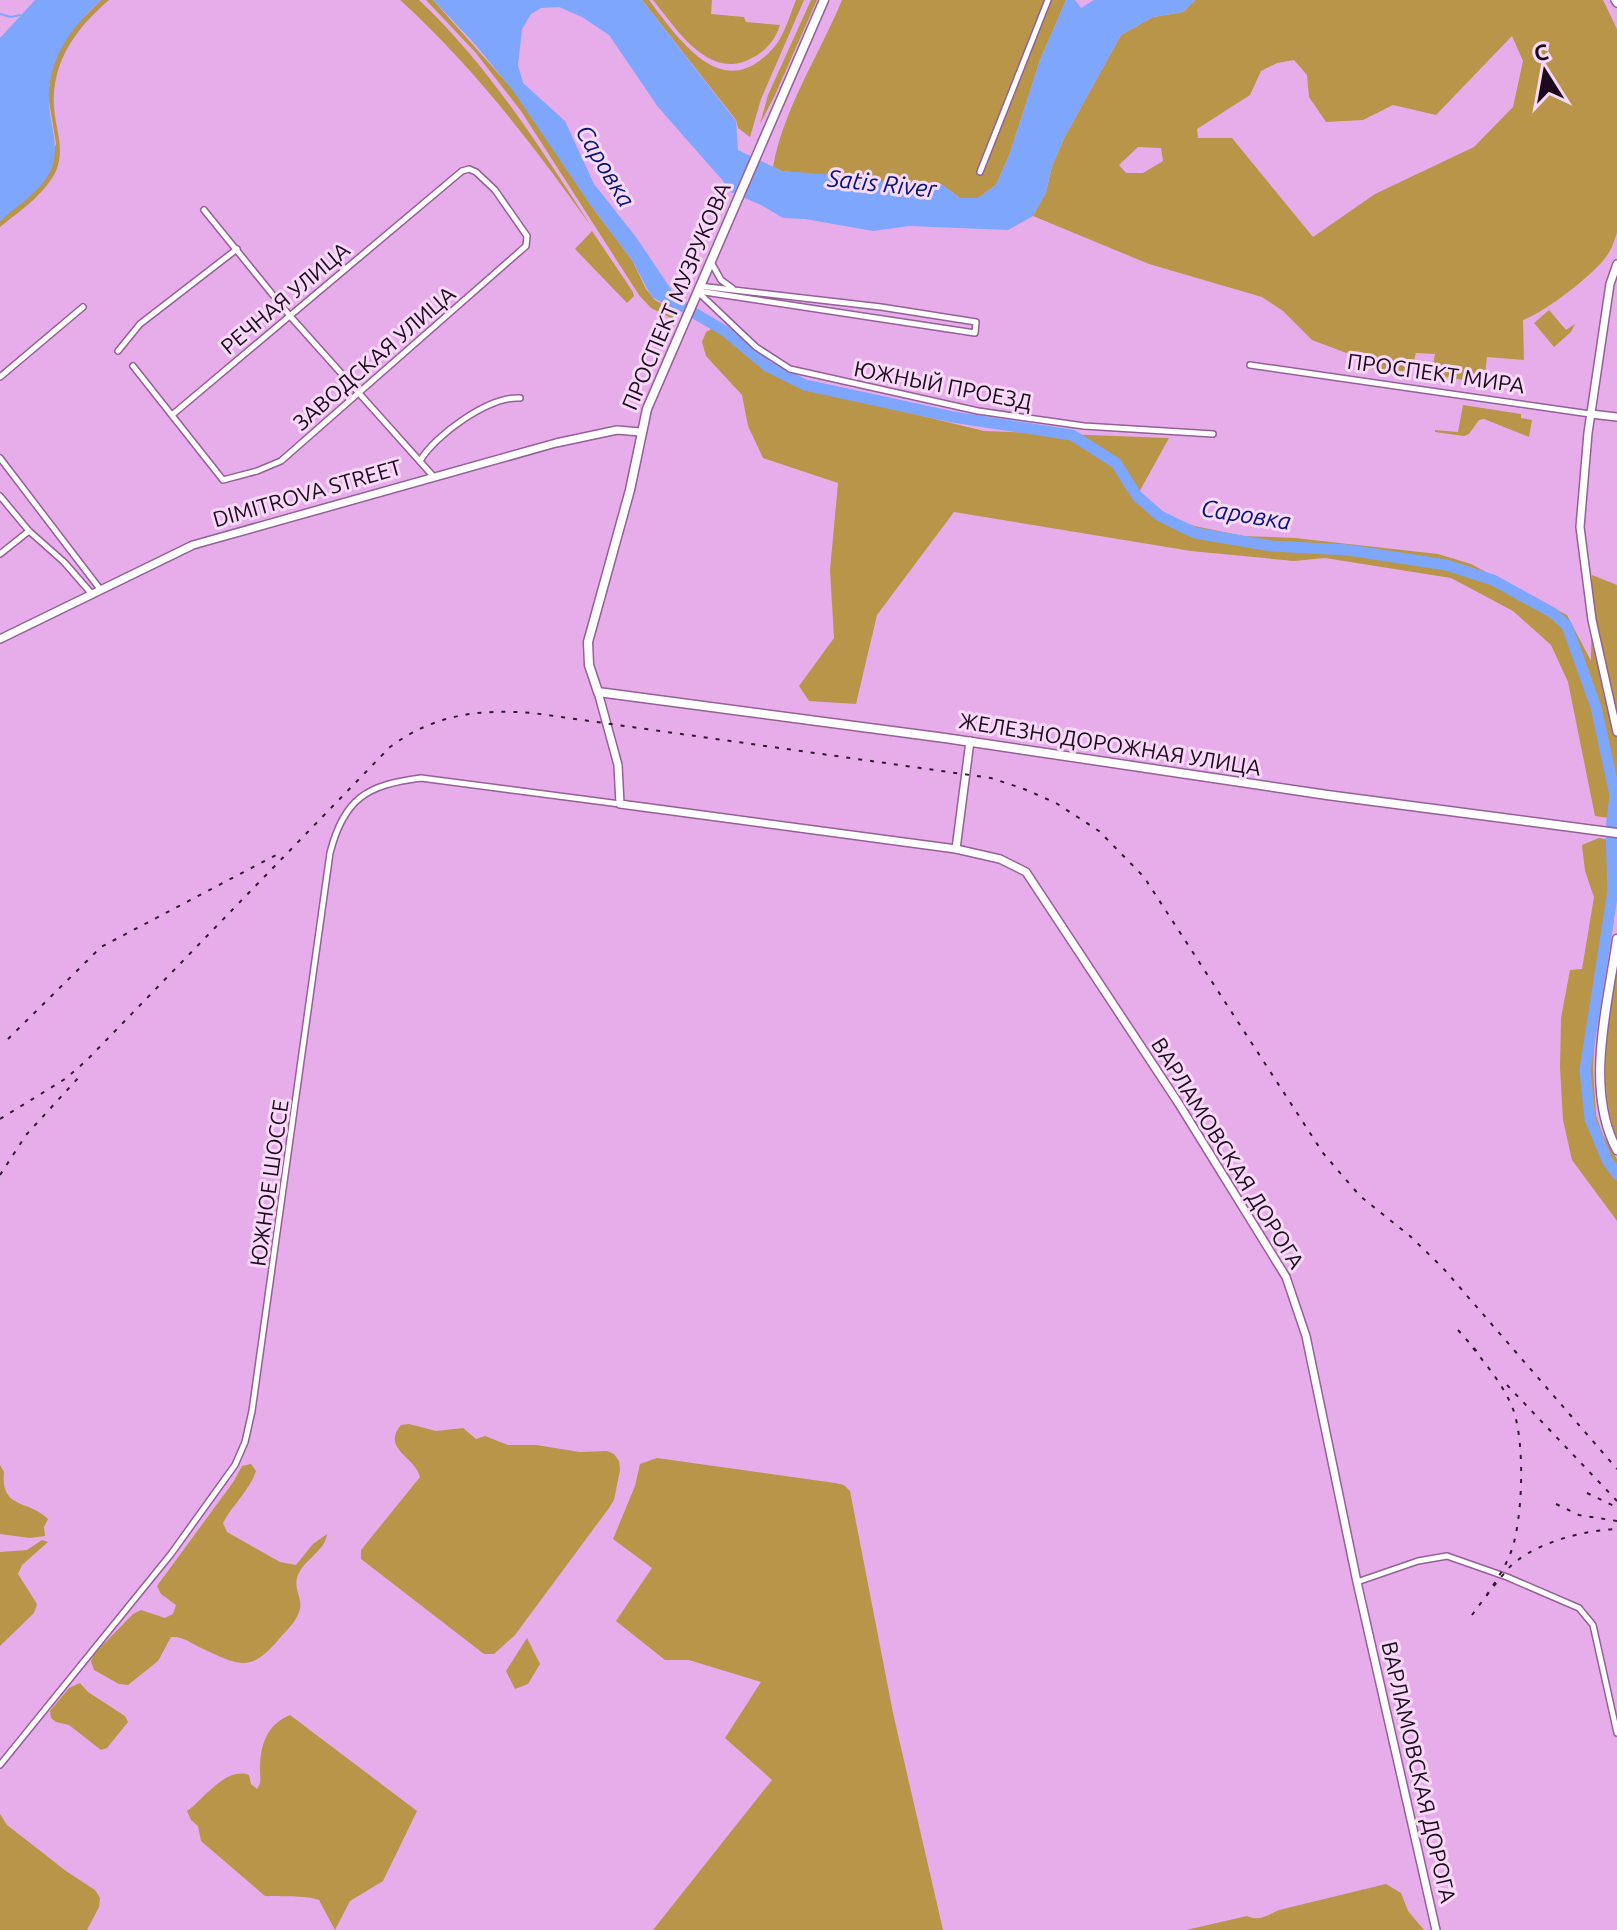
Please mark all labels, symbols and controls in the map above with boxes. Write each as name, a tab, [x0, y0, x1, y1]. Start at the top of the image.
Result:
north arrow	[1505, 32, 1585, 112]
text: С	[1532, 38, 1550, 65]
water label: Саровка	[570, 120, 640, 212]
water label: Satis River	[825, 164, 939, 203]
street label: ПРОСПЕКТ МУЗРУКОВА	[616, 178, 735, 413]
street label: РЕЧНАЯ УЛИЦА	[215, 236, 355, 359]
street label: ЗАВОДСКАЯ УЛИЦА	[288, 280, 460, 435]
street label: ПРОСПЕКТ МИРА	[1346, 348, 1527, 397]
street label: ЮЖНЫЙ ПРОЕЗД	[852, 355, 1034, 414]
street label: DIMITROVA STREET	[210, 454, 404, 531]
water label: Саровка	[1199, 494, 1293, 535]
street label: ЖЕЛЕЗНОДОРОЖНАЯ УЛИЦА	[957, 707, 1264, 780]
street label: ВАРЛАМОВСКАЯ ДОРОГА	[1147, 1033, 1310, 1273]
street label: ЮЖНОЕ ШОССЕ	[244, 1098, 293, 1268]
street label: ВАРЛАМОВСКАЯ ДОРОГА	[1377, 1639, 1462, 1906]

